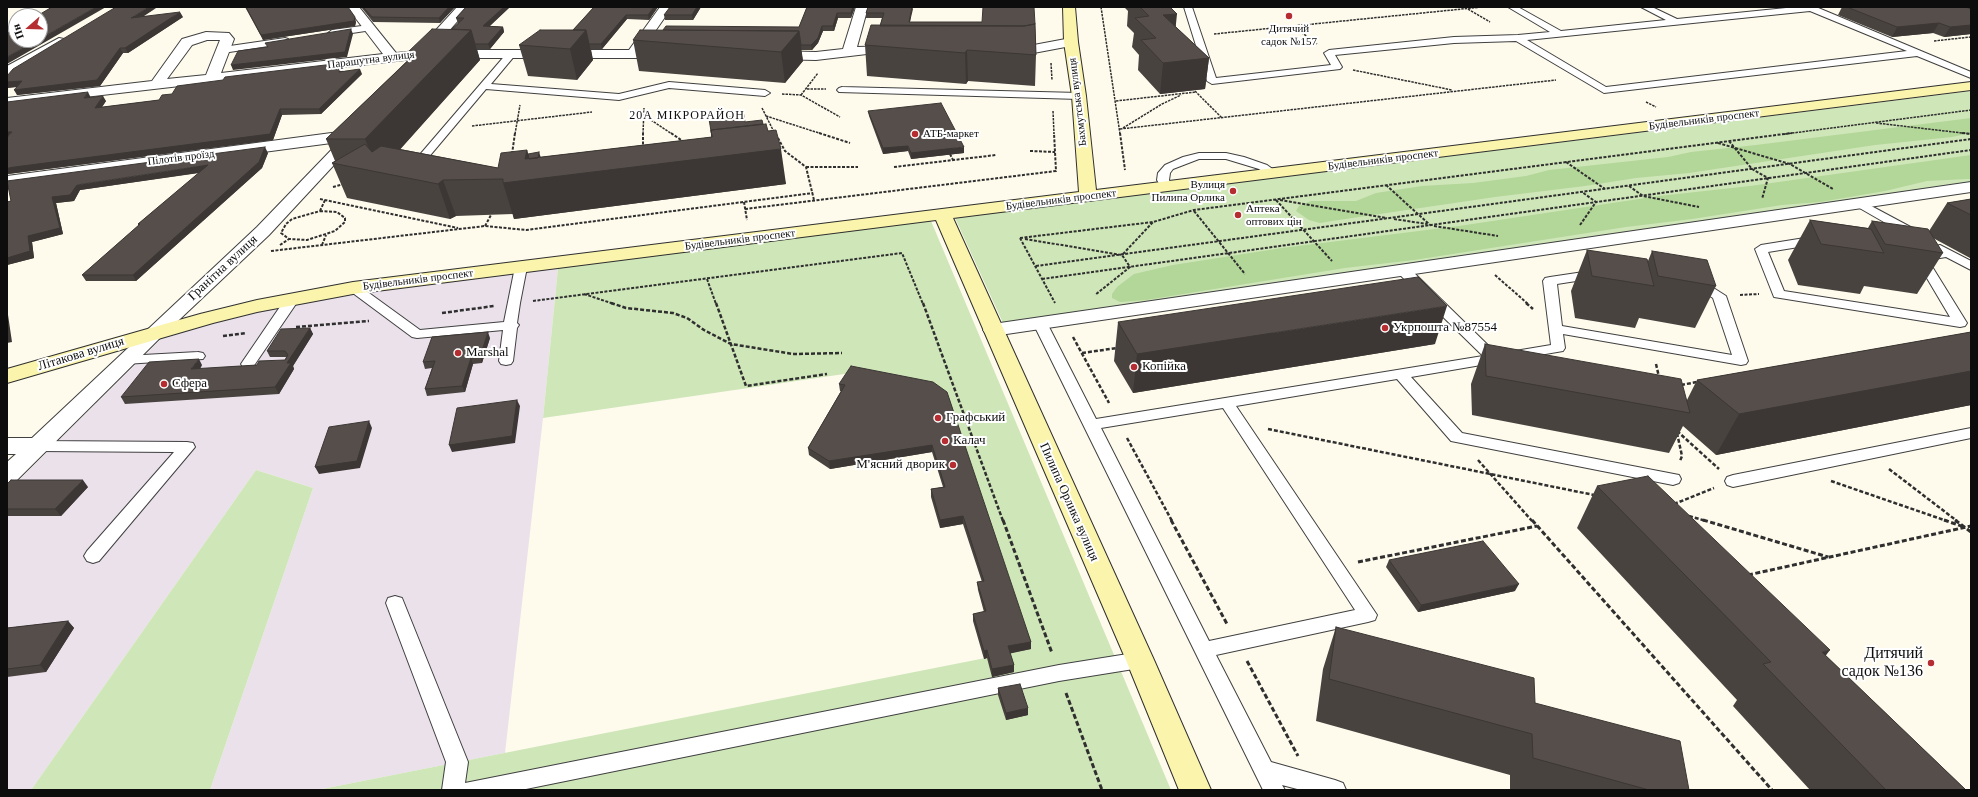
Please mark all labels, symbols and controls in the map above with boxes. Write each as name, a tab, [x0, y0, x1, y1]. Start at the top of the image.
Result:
north arrow	[8, 8, 48, 48]
marker: Дитячий садок №157	[1284, 11, 1294, 21]
place label: Дитячий садок №157	[1261, 22, 1317, 48]
text: Пн	[9, 23, 26, 41]
street label: Парашутна вулиця	[327, 48, 415, 72]
street label: Бахмутська вулиця	[1066, 57, 1090, 147]
street label: Будівельників проспект	[1648, 107, 1760, 133]
district label: 20А МІКРОРАЙОН	[629, 109, 745, 123]
place label: АТБ-маркет	[923, 127, 979, 141]
marker: АТБ-маркет	[910, 129, 920, 139]
street label: Пілотів проїзд	[147, 147, 215, 169]
street label: Будівельників проспект	[1327, 147, 1439, 173]
place label: Вулиця Пилипа Орлика	[1152, 178, 1225, 204]
marker: Вулиця Пилипа Орлика	[1228, 186, 1238, 196]
street label: Будівельників проспект	[1005, 187, 1117, 213]
place label: Аптека оптових цін	[1246, 202, 1302, 228]
marker: Аптека оптових цін	[1233, 210, 1243, 220]
street label: Будівельників проспект	[684, 227, 796, 253]
street label: Гранітна вулиця	[185, 232, 261, 304]
street label: Будівельників проспект	[362, 267, 474, 293]
place label: Укрпошта №87554	[1393, 320, 1497, 336]
marker: Укрпошта №87554	[1380, 323, 1390, 333]
street label: Літакова вулиця	[36, 334, 126, 374]
place label: Marshal	[466, 345, 509, 361]
marker: Marshal	[453, 348, 463, 358]
place label: Копійка	[1142, 359, 1186, 375]
marker: Копійка	[1129, 362, 1139, 372]
place label: Сфера	[172, 376, 207, 392]
marker: Сфера	[159, 379, 169, 389]
place label: Графський	[946, 410, 1005, 426]
marker: Графський	[933, 413, 943, 423]
place label: Калач	[953, 433, 986, 449]
marker: Калач	[940, 436, 950, 446]
street label: Пилипа Орлика вулиця	[1036, 440, 1102, 564]
place label: М'ясний дворик	[856, 457, 945, 473]
marker: М'ясний дворик	[948, 460, 958, 470]
place label: Дитячий садок №136	[1841, 644, 1923, 682]
marker: Дитячий садок №136	[1926, 658, 1936, 668]

